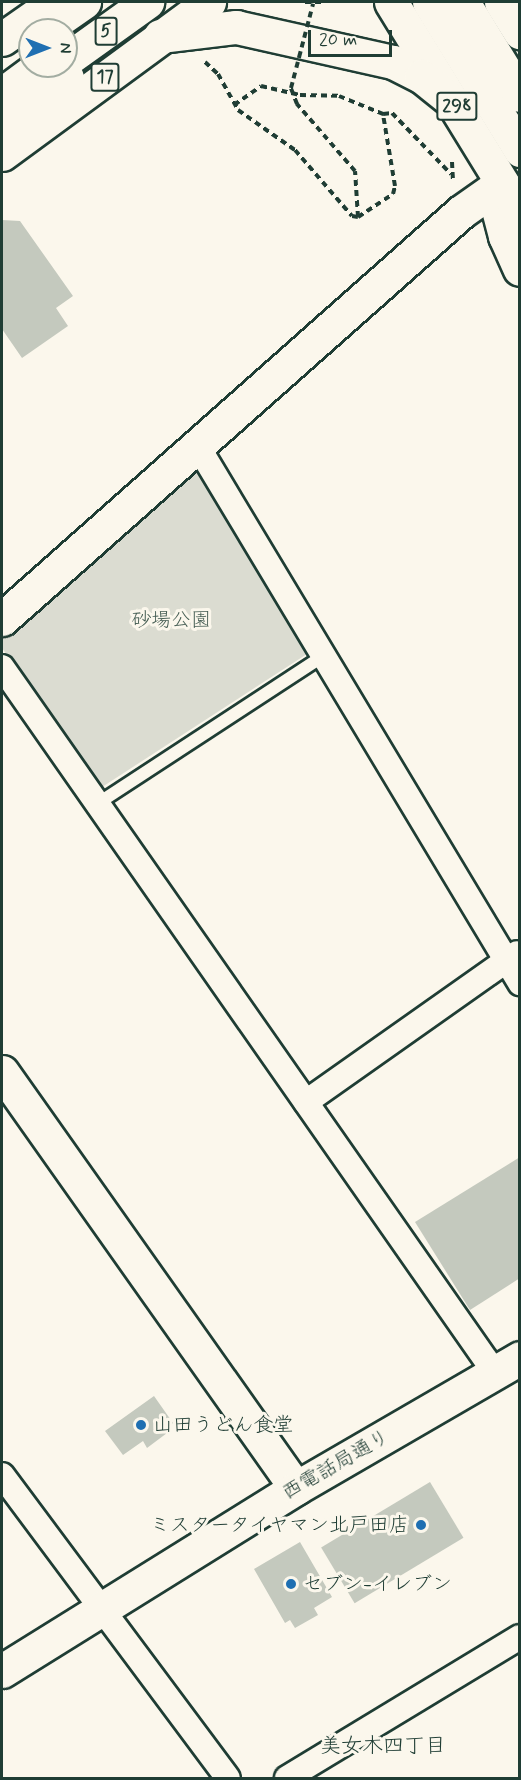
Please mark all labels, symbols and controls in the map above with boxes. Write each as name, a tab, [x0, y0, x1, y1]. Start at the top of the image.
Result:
road number: 5	[94, 16, 118, 46]
north arrow	[18, 18, 78, 78]
scale bar	[311, 18, 395, 56]
text: 20 m	[319, 28, 357, 52]
text: N	[54, 43, 75, 53]
road number: 17	[90, 62, 120, 92]
road number: 298	[436, 91, 478, 121]
park label: 砂場公園	[131, 608, 211, 632]
place label: 山田うどん食堂	[153, 1413, 293, 1437]
marker: 山田うどん食堂	[134, 1418, 148, 1432]
street label: 西電話局通り	[278, 1425, 394, 1505]
place label: ミスタータイヤマン北戸田店	[149, 1513, 409, 1537]
marker: ミスタータイヤマン北戸田店	[414, 1518, 428, 1532]
place label: セブン-イレブン	[303, 1572, 452, 1596]
marker: セブン-イレブン	[284, 1577, 298, 1591]
district label: 美女木四丁目	[320, 1733, 446, 1759]

